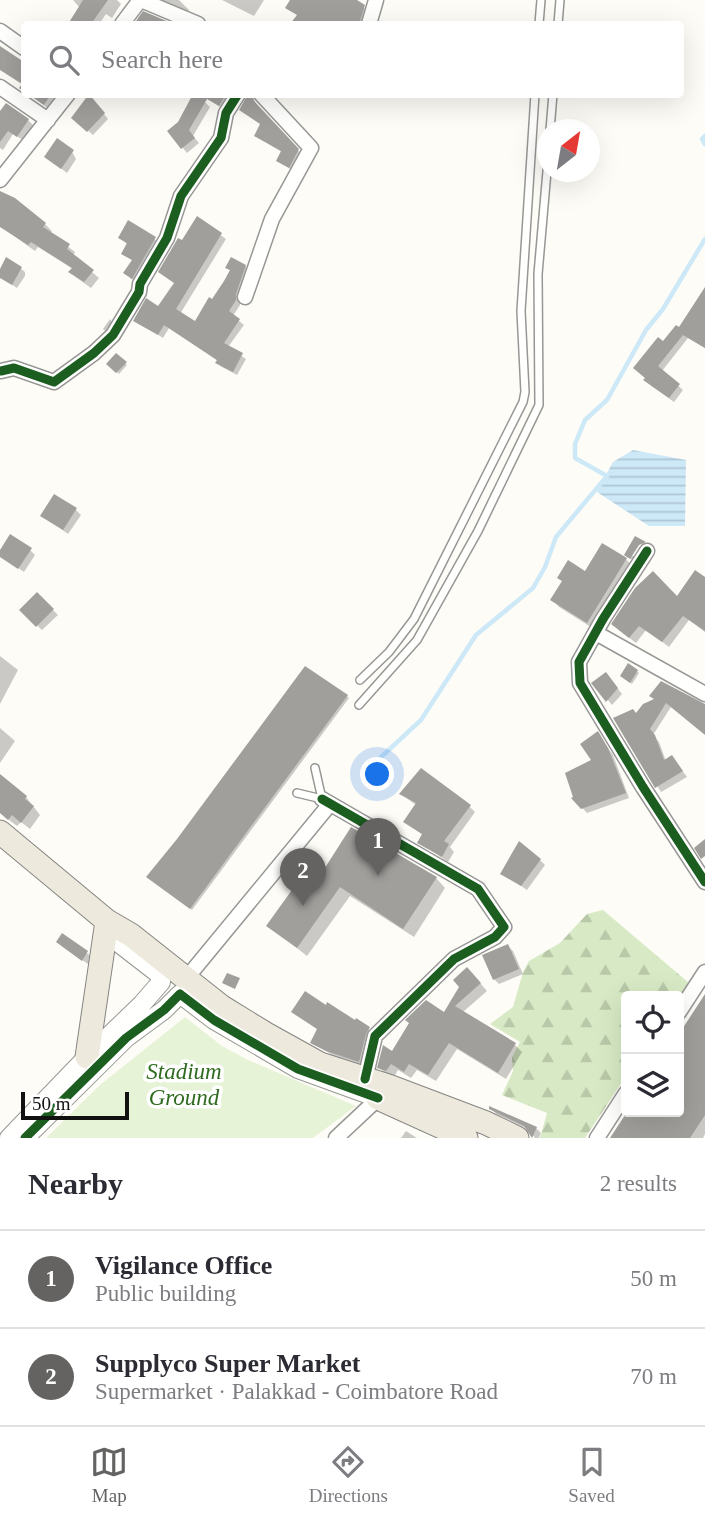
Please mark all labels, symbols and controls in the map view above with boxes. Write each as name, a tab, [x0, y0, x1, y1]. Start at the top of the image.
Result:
search box	[21, 21, 684, 98]
icon: search	[45, 41, 83, 79]
text: Search here	[101, 45, 223, 74]
north arrow	[537, 119, 600, 182]
your location	[360, 757, 394, 791]
pin: 1	[355, 818, 401, 876]
pin: 2	[280, 848, 326, 906]
map controls	[621, 991, 684, 1117]
button: locate	[621, 991, 684, 1054]
button: layers	[621, 1054, 684, 1117]
park label: Stadium Ground	[146, 1059, 222, 1110]
scale bar	[21, 1089, 130, 1121]
text: 50 m	[32, 1093, 71, 1114]
text: Nearby	[28, 1167, 123, 1200]
text: 2 results	[600, 1171, 677, 1196]
text: Vigilance Office	[95, 1251, 272, 1280]
text: 1	[45, 1266, 57, 1291]
text: 50 m	[630, 1266, 677, 1291]
text: Public building	[95, 1281, 236, 1306]
text: Supplyco Super Market	[95, 1349, 360, 1378]
text: 2	[45, 1364, 57, 1389]
text: 70 m	[630, 1364, 677, 1389]
text: Supermarket · Palakkad - Coimbatore Road	[95, 1379, 498, 1404]
tab: Map	[90, 1443, 128, 1507]
tab: Directions	[309, 1443, 388, 1507]
tab: Saved	[568, 1443, 615, 1507]

